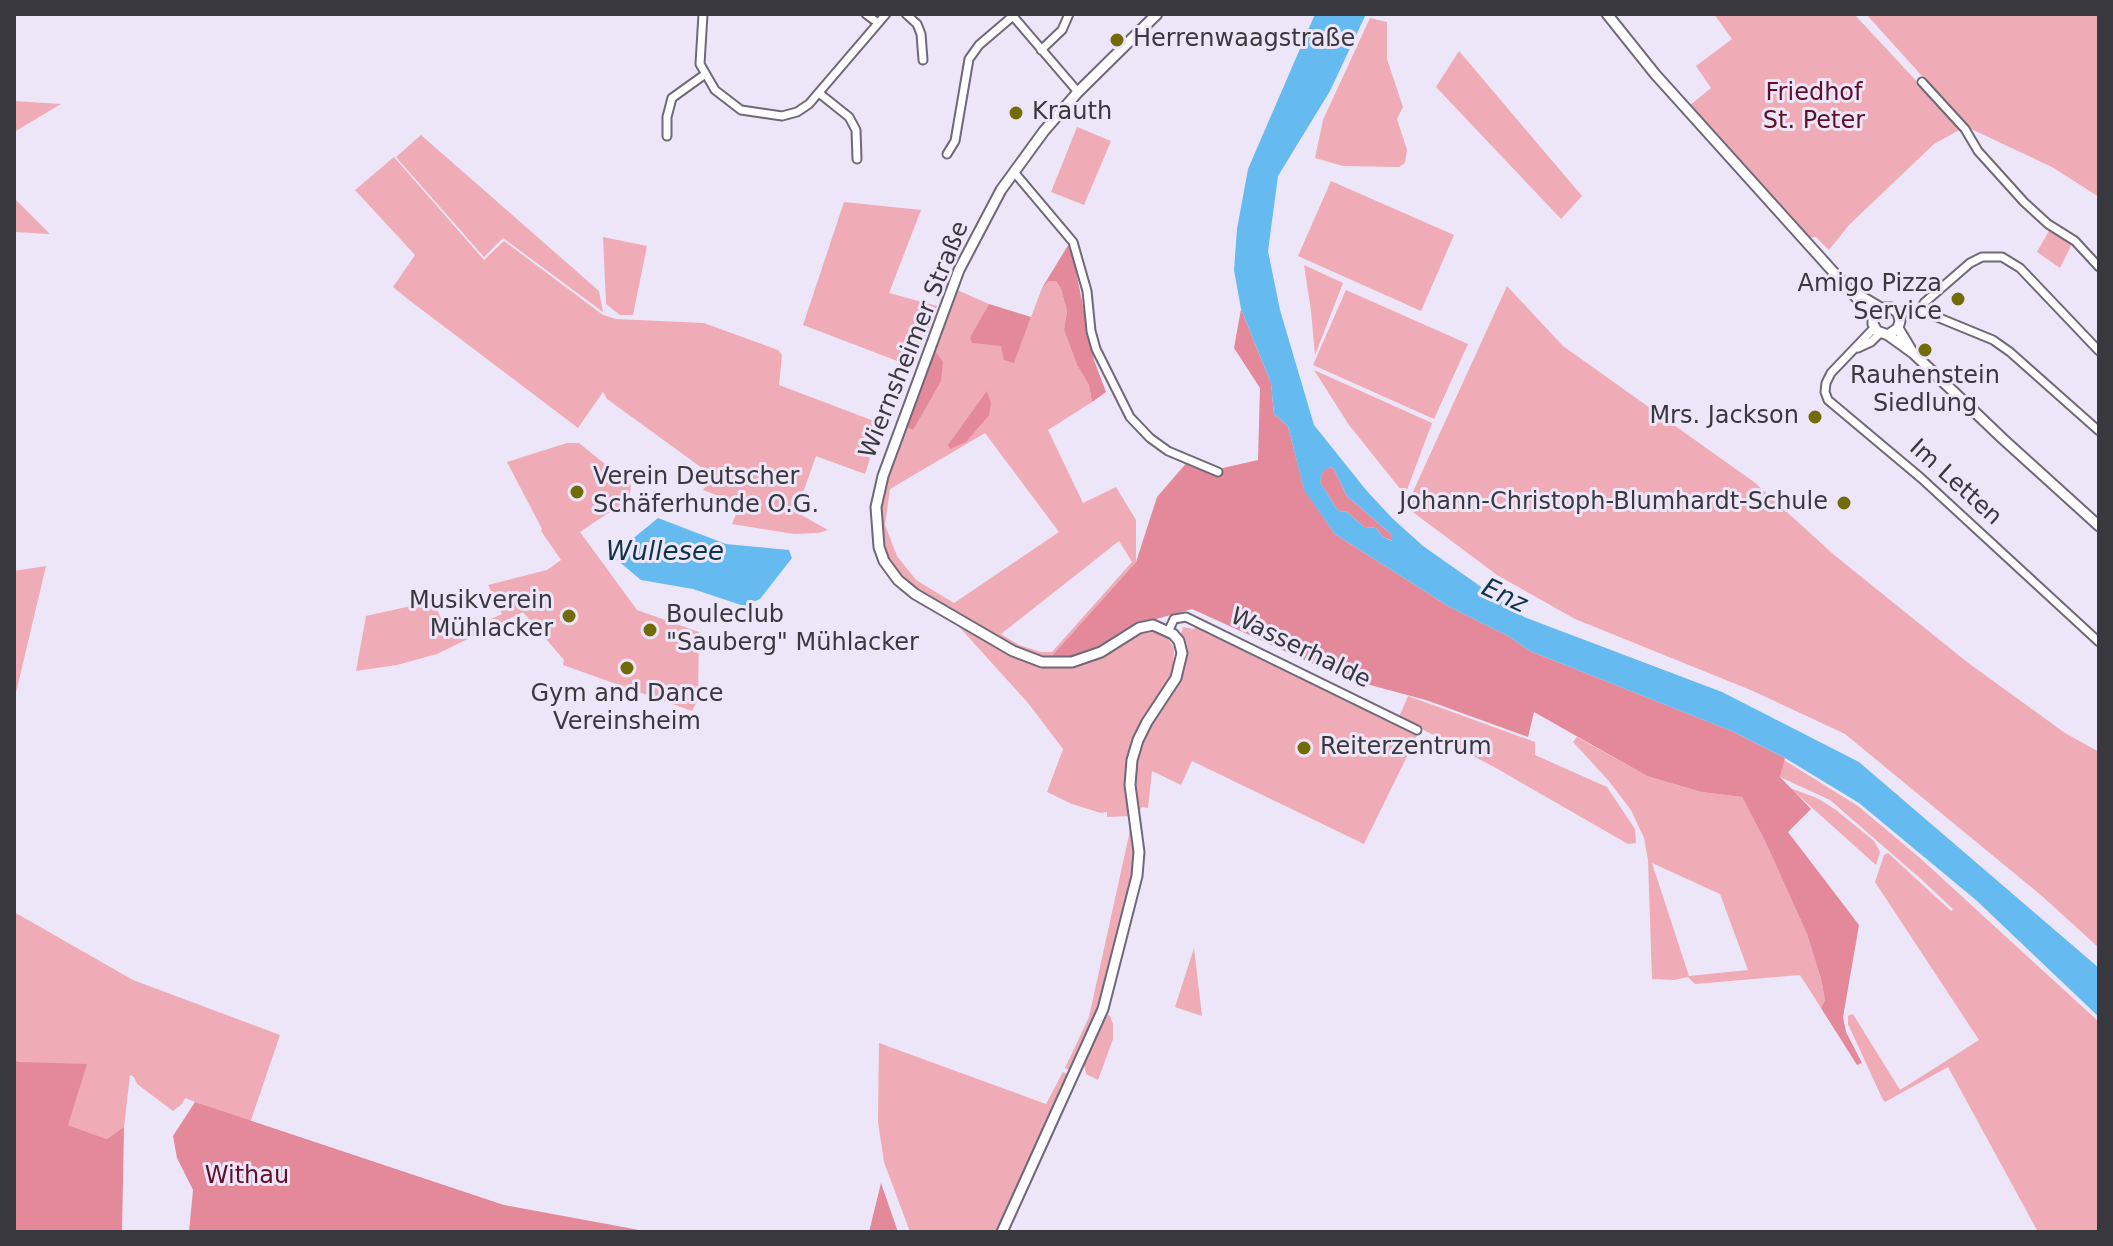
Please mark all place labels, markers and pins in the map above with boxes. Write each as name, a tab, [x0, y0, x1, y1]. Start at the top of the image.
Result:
place label: Herrenwaagstraße	[1133, 26, 1355, 54]
marker: Herrenwaagstraße	[1108, 31, 1126, 49]
place label: Krauth	[1032, 99, 1112, 127]
marker: Krauth	[1007, 104, 1025, 122]
place label: Amigo Pizza Service	[1797, 271, 1942, 327]
marker: Amigo Pizza Service	[1949, 290, 1967, 308]
marker: Rauhenstein Siedlung	[1916, 341, 1934, 359]
place label: Rauhenstein Siedlung	[1850, 363, 2000, 419]
place label: Mrs. Jackson	[1649, 403, 1799, 431]
marker: Mrs. Jackson	[1806, 408, 1824, 426]
place label: Verein Deutscher Schäferhunde O.G.	[593, 464, 819, 520]
marker: Verein Deutscher Schäferhunde O.G.	[568, 483, 586, 501]
place label: Johann-Christoph-Blumhardt-Schule	[1399, 489, 1828, 517]
marker: Johann-Christoph-Blumhardt-Schule	[1835, 494, 1853, 512]
place label: Musikverein Mühlacker	[409, 588, 553, 644]
place label: Bouleclub "Sauberg" Mühlacker	[666, 602, 919, 658]
marker: Musikverein Mühlacker	[560, 607, 578, 625]
marker: Bouleclub "Sauberg" Mühlacker	[641, 621, 659, 639]
marker: Gym and Dance Vereinsheim	[618, 659, 636, 677]
place label: Gym and Dance Vereinsheim	[531, 681, 723, 737]
place label: Reiterzentrum	[1320, 734, 1492, 762]
marker: Reiterzentrum	[1295, 739, 1313, 757]

